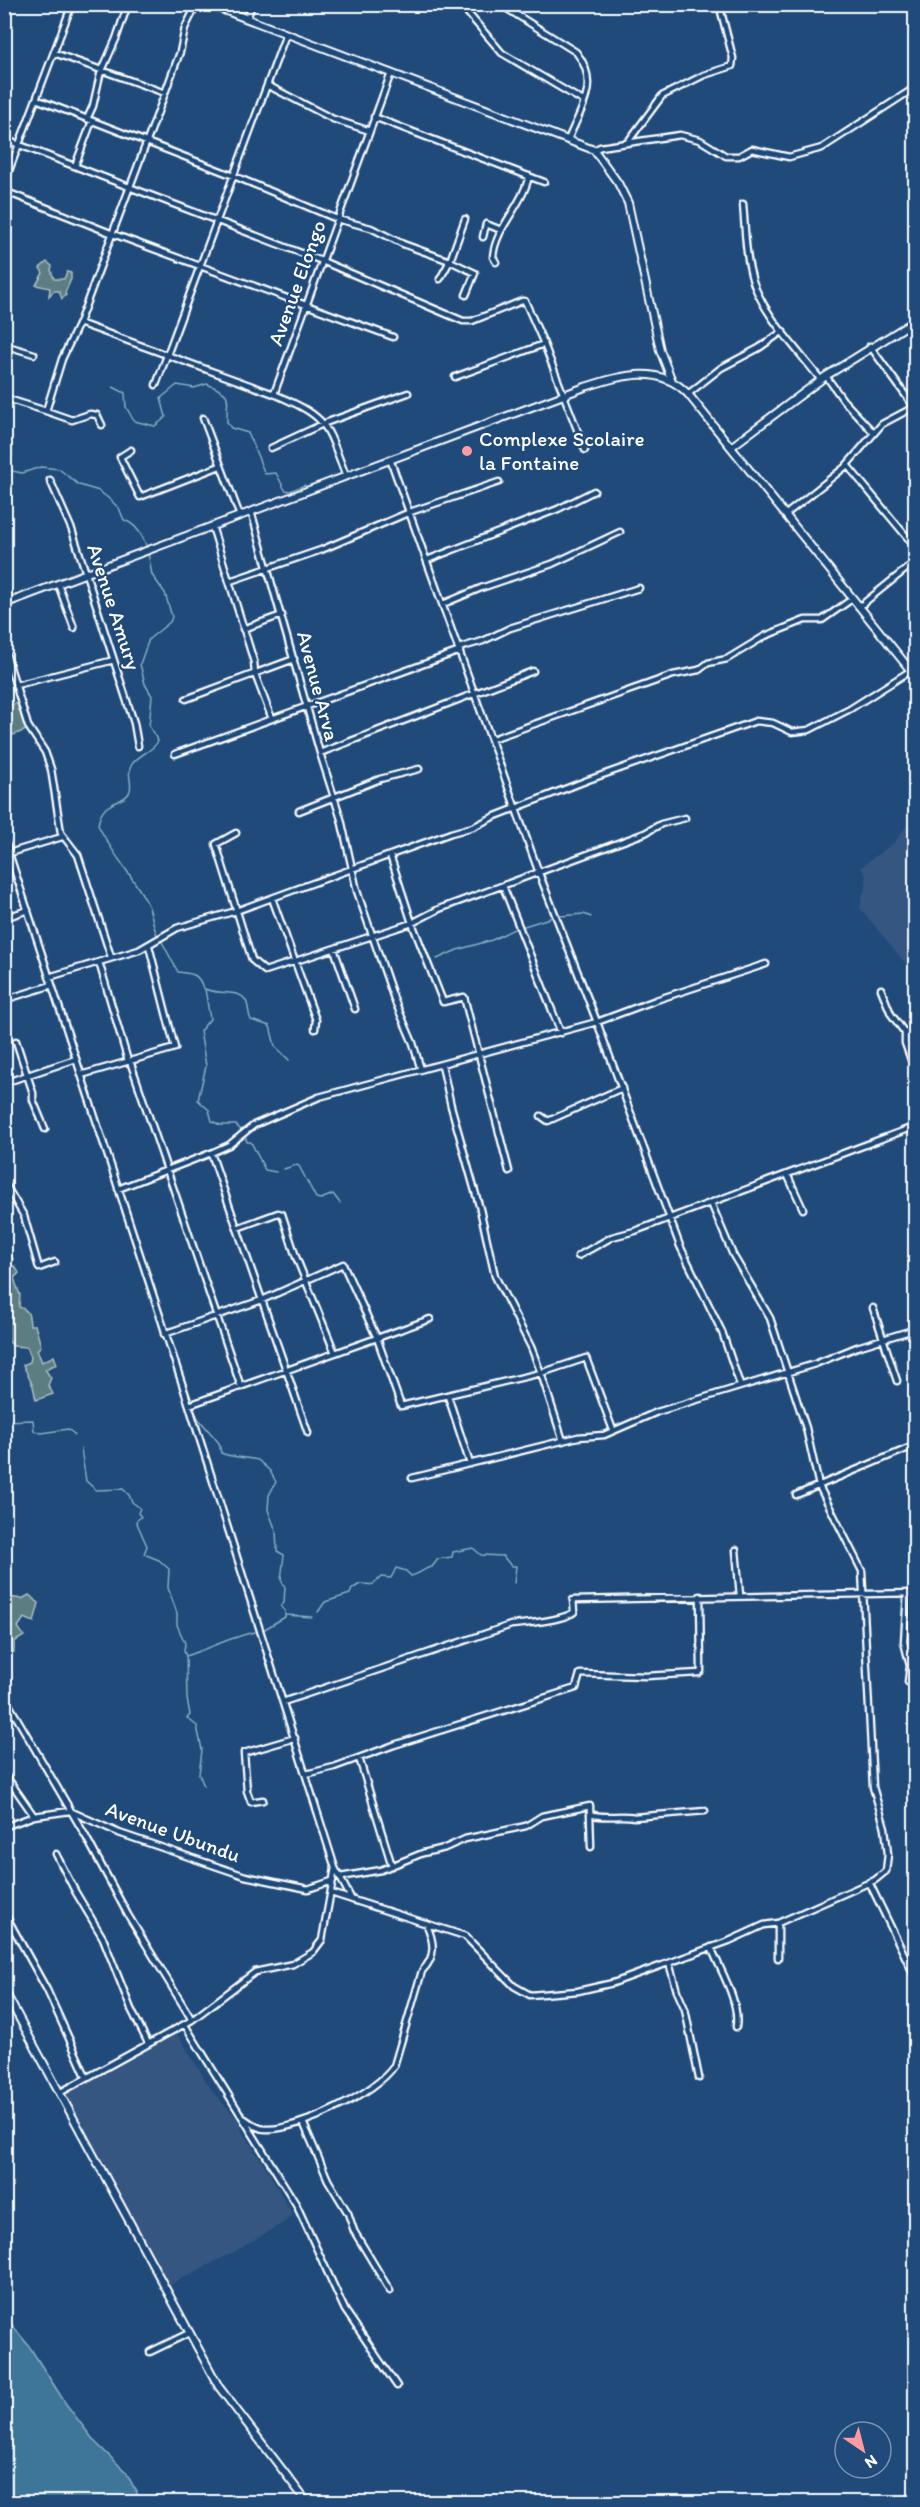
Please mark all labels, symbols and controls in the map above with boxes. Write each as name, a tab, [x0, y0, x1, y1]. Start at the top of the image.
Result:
street label: Avenue Elongo	[262, 217, 331, 349]
place label: Complexe Scolaire la Fontaine	[479, 426, 645, 475]
marker: Complexe Scolaire la Fontaine	[460, 444, 474, 458]
street label: Avenue Amury	[82, 541, 147, 673]
street label: Avenue Arva	[292, 628, 345, 744]
street label: Avenue Ubundu	[102, 1796, 244, 1867]
north arrow	[833, 2420, 893, 2480]
text: N	[861, 2451, 881, 2473]

